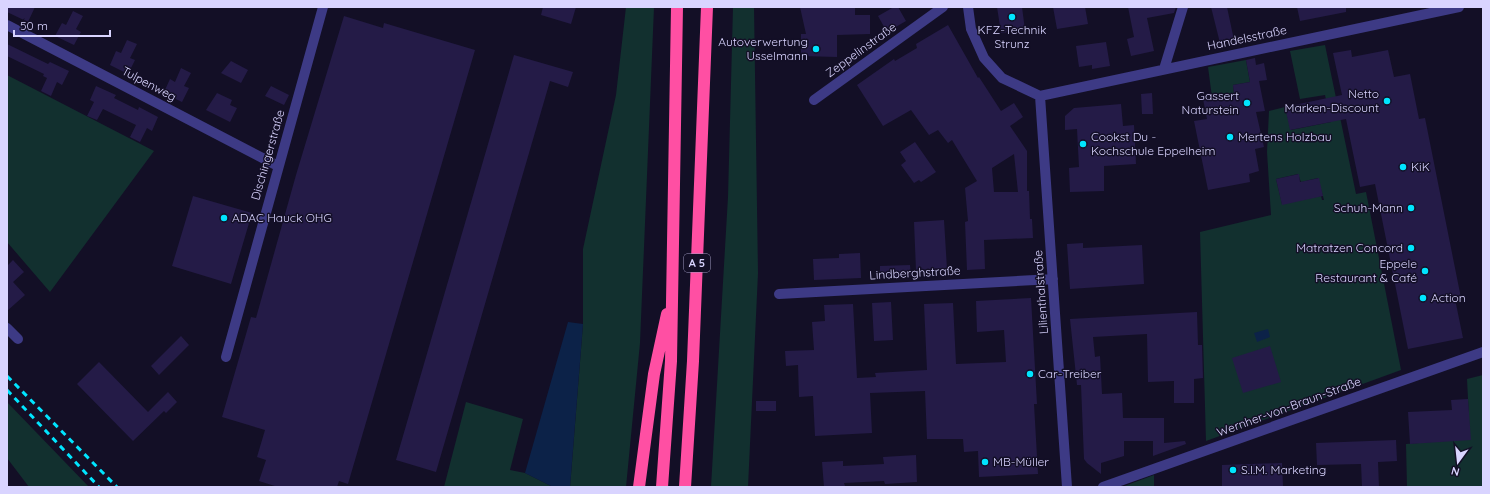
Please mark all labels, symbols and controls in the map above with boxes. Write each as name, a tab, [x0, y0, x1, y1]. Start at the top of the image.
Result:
scale bar	[14, 12, 110, 38]
marker: KFZ-Technik Strunz	[1007, 12, 1017, 22]
text: 50 m	[20, 18, 48, 33]
street label: Zeppelinstraße	[823, 19, 899, 80]
place label: KFZ-Technik Strunz	[978, 22, 1046, 51]
street label: Handelsstraße	[1206, 22, 1288, 53]
place label: Autoverwertung Usselmann	[718, 34, 808, 63]
marker: Autoverwertung Usselmann	[811, 44, 821, 54]
street label: Tulpenweg	[119, 63, 179, 104]
place label: Netto Marken-Discount	[1285, 86, 1379, 115]
place label: Gassert Naturstein	[1182, 88, 1239, 117]
marker: Netto Marken-Discount	[1382, 96, 1392, 106]
marker: Gassert Naturstein	[1242, 98, 1252, 108]
street label: Dischingerstraße	[247, 108, 288, 202]
place label: Cookst Du - Kochschule Eppelheim	[1091, 129, 1215, 158]
place label: Mertens Holzbau	[1238, 129, 1332, 144]
marker: Mertens Holzbau	[1225, 132, 1235, 142]
marker: Cookst Du - Kochschule Eppelheim	[1078, 139, 1088, 149]
place label: KiK	[1411, 159, 1430, 174]
marker: KiK	[1398, 162, 1408, 172]
place label: Schuh-Mann	[1334, 200, 1403, 215]
marker: Schuh-Mann	[1406, 203, 1416, 213]
place label: ADAC Hauck OHG	[232, 210, 332, 225]
marker: ADAC Hauck OHG	[219, 213, 229, 223]
place label: Matratzen Concord	[1296, 240, 1403, 255]
marker: Matratzen Concord	[1406, 243, 1416, 253]
street label: Lilienthalstraße	[1030, 249, 1051, 335]
road number: A 5	[684, 254, 710, 272]
place label: Eppele Restaurant & Café	[1315, 256, 1417, 285]
street label: Lindberghstraße	[869, 263, 961, 282]
marker: Eppele Restaurant & Café	[1420, 266, 1430, 276]
place label: Action	[1431, 290, 1466, 305]
marker: Action	[1418, 293, 1428, 303]
place label: Car-Treiber	[1038, 366, 1102, 381]
marker: Car-Treiber	[1025, 369, 1035, 379]
street label: Wernher-von-Braun-Straße	[1215, 373, 1363, 440]
north arrow	[1438, 442, 1478, 482]
place label: MB-Müller	[993, 454, 1049, 469]
marker: MB-Müller	[980, 457, 990, 467]
place label: S.I.M. Marketing	[1241, 462, 1326, 477]
text: N	[1450, 464, 1461, 479]
marker: S.I.M. Marketing	[1228, 465, 1238, 475]

